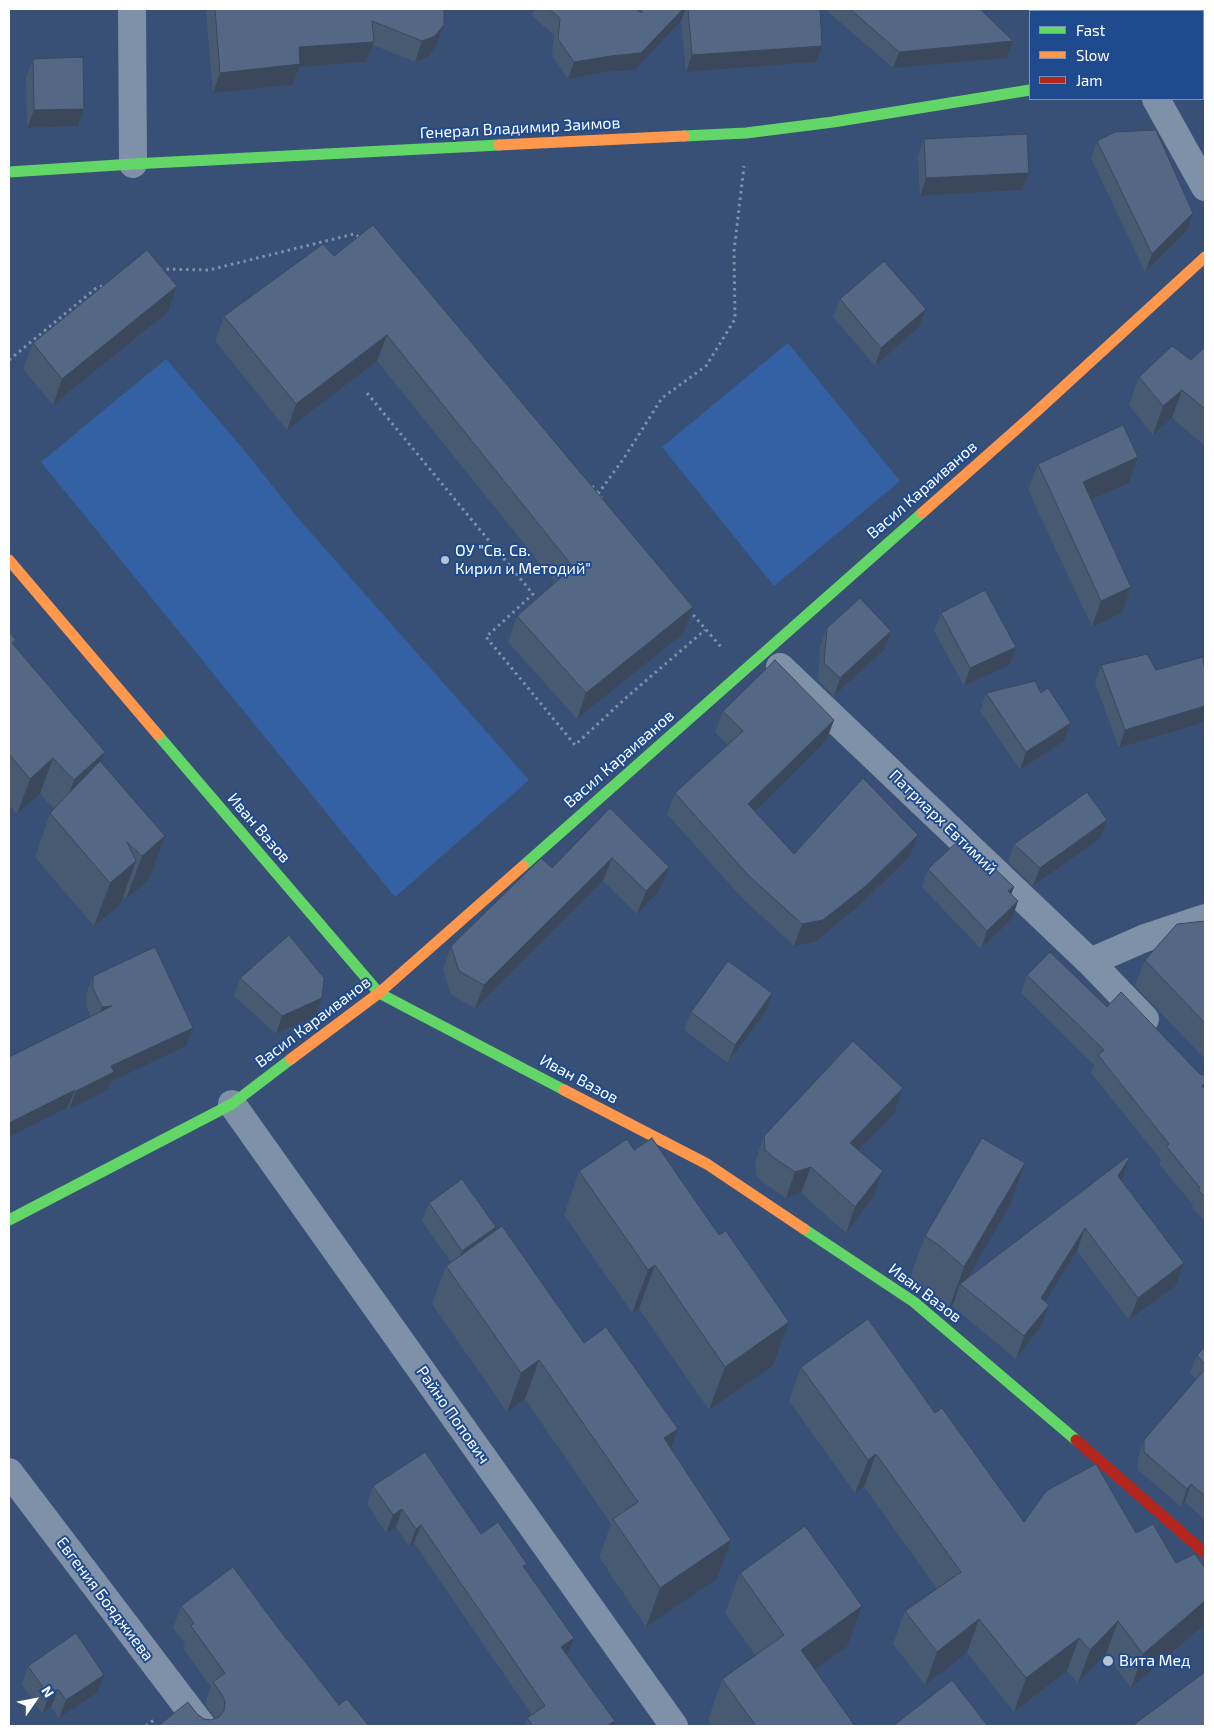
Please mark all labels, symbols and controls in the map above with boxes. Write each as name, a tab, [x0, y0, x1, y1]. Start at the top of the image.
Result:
legend	[1029, 10, 1204, 100]
text: Fast	[1076, 21, 1105, 39]
text: Slow	[1076, 46, 1110, 64]
text: Jam	[1076, 71, 1102, 89]
street label: Генерал Владимир Заимов	[419, 113, 621, 143]
street label: Васил Караиванов	[863, 437, 981, 543]
place label: ОУ "Св. Св. Кирил и Методий"	[455, 541, 591, 579]
marker: ОУ "Св. Св. Кирил и Методий"	[439, 554, 451, 566]
street label: Васил Караиванов	[560, 706, 678, 812]
street label: Патриарх Евтимий	[885, 766, 1001, 878]
street label: Иван Вазов	[223, 789, 295, 867]
street label: Васил Караиванов	[251, 972, 375, 1072]
street label: Иван Вазов	[536, 1050, 622, 1108]
street label: Иван Вазов	[885, 1259, 965, 1327]
street label: Райно Попович	[412, 1363, 494, 1467]
street label: Евгения Бояджиева	[52, 1533, 158, 1665]
place label: Вита Мед	[1119, 1651, 1190, 1671]
marker: Вита Мед	[1101, 1654, 1115, 1668]
north arrow	[10, 1675, 60, 1725]
text: N	[38, 1683, 58, 1700]

